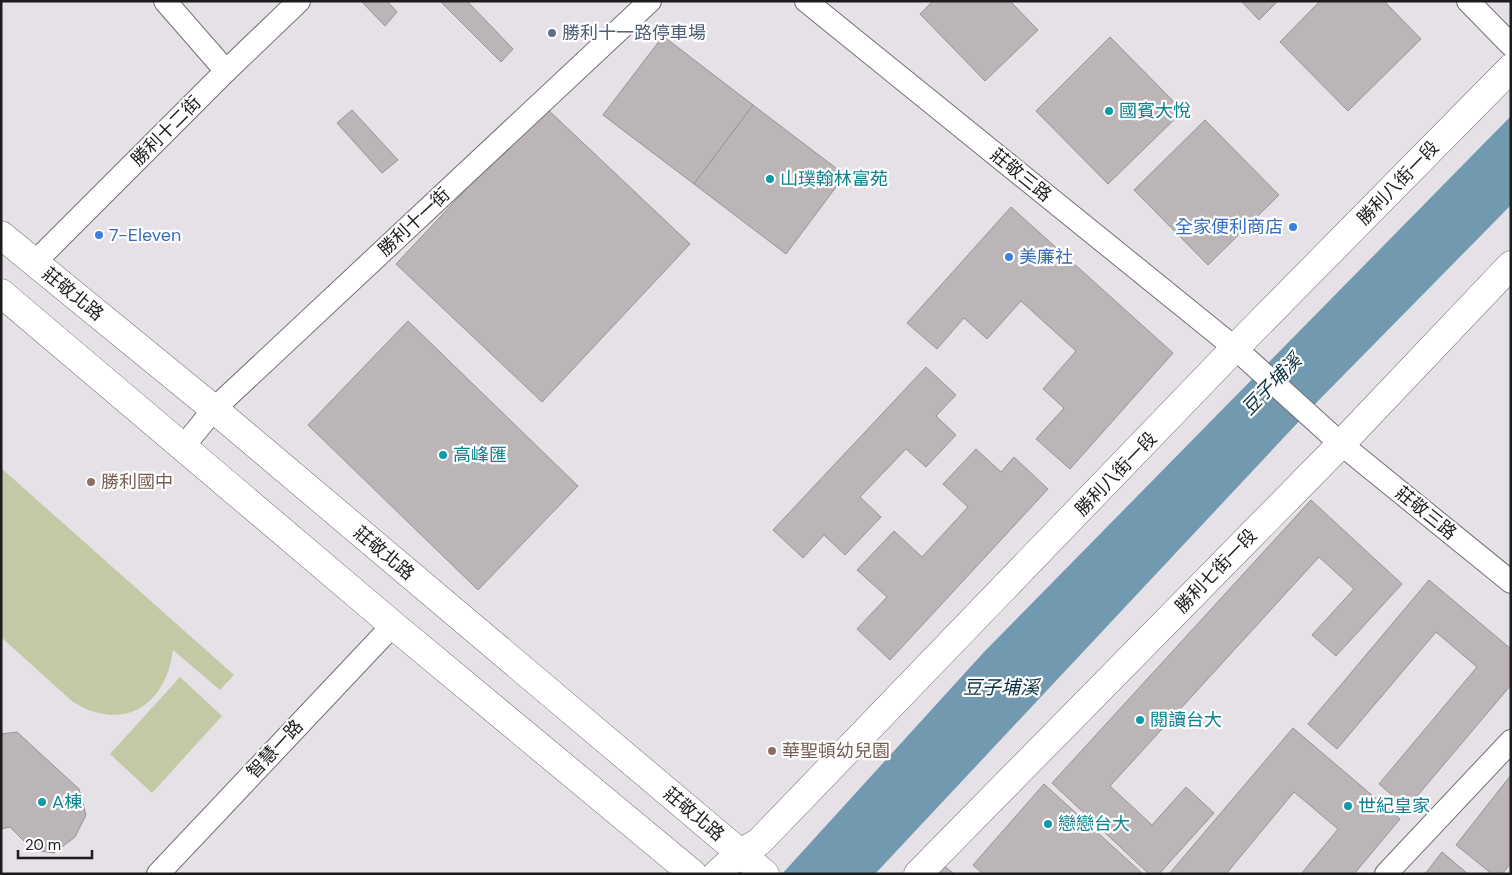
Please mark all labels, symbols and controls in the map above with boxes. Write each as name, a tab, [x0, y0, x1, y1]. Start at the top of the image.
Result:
place label: 勝利十一路停車場	[562, 21, 706, 45]
marker: 勝利十一路停車場	[546, 27, 558, 39]
street label: 勝利十二街	[126, 91, 206, 171]
place label: 國賓大悅	[1119, 99, 1191, 123]
marker: 國賓大悅	[1103, 105, 1115, 117]
street label: 勝利八街一段	[1352, 136, 1444, 230]
street label: 莊敬三路	[985, 143, 1057, 207]
place label: 山璞翰林富苑	[780, 167, 888, 191]
marker: 山璞翰林富苑	[764, 173, 776, 185]
street label: 勝利十一街	[373, 183, 455, 261]
place label: 全家便利商店	[1175, 215, 1283, 239]
marker: 全家便利商店	[1287, 221, 1299, 233]
place label: 7-Eleven	[109, 223, 181, 247]
marker: 7-Eleven	[93, 229, 105, 241]
place label: 美廉社	[1019, 245, 1073, 269]
marker: 美廉社	[1003, 251, 1015, 263]
street label: 莊敬北路	[37, 262, 109, 326]
water label: 豆子埔溪	[1236, 346, 1309, 420]
street label: 勝利八街一段	[1070, 427, 1162, 521]
place label: 高峰匯	[453, 443, 507, 467]
marker: 高峰匯	[437, 449, 449, 461]
place label: 勝利國中	[101, 470, 173, 494]
marker: 勝利國中	[85, 476, 97, 488]
street label: 莊敬三路	[1390, 481, 1462, 545]
street label: 莊敬北路	[349, 521, 419, 585]
street label: 勝利七街一段	[1170, 524, 1262, 618]
water label: 豆子埔溪	[963, 675, 1042, 700]
place label: 閱讀台大	[1150, 708, 1222, 732]
street label: 智慧一路	[242, 714, 308, 784]
marker: 閱讀台大	[1134, 714, 1146, 726]
place label: 華聖頓幼兒園	[782, 739, 890, 763]
marker: 華聖頓幼兒園	[766, 745, 778, 757]
street label: 莊敬北路	[659, 782, 729, 846]
place label: A棟	[52, 790, 82, 814]
place label: 世紀皇家	[1358, 794, 1430, 818]
marker: A棟	[36, 796, 48, 808]
marker: 世紀皇家	[1342, 800, 1354, 812]
place label: 戀戀台大	[1058, 812, 1130, 836]
marker: 戀戀台大	[1042, 818, 1054, 830]
scale bar	[18, 828, 91, 860]
text: 20 m	[25, 835, 61, 855]

